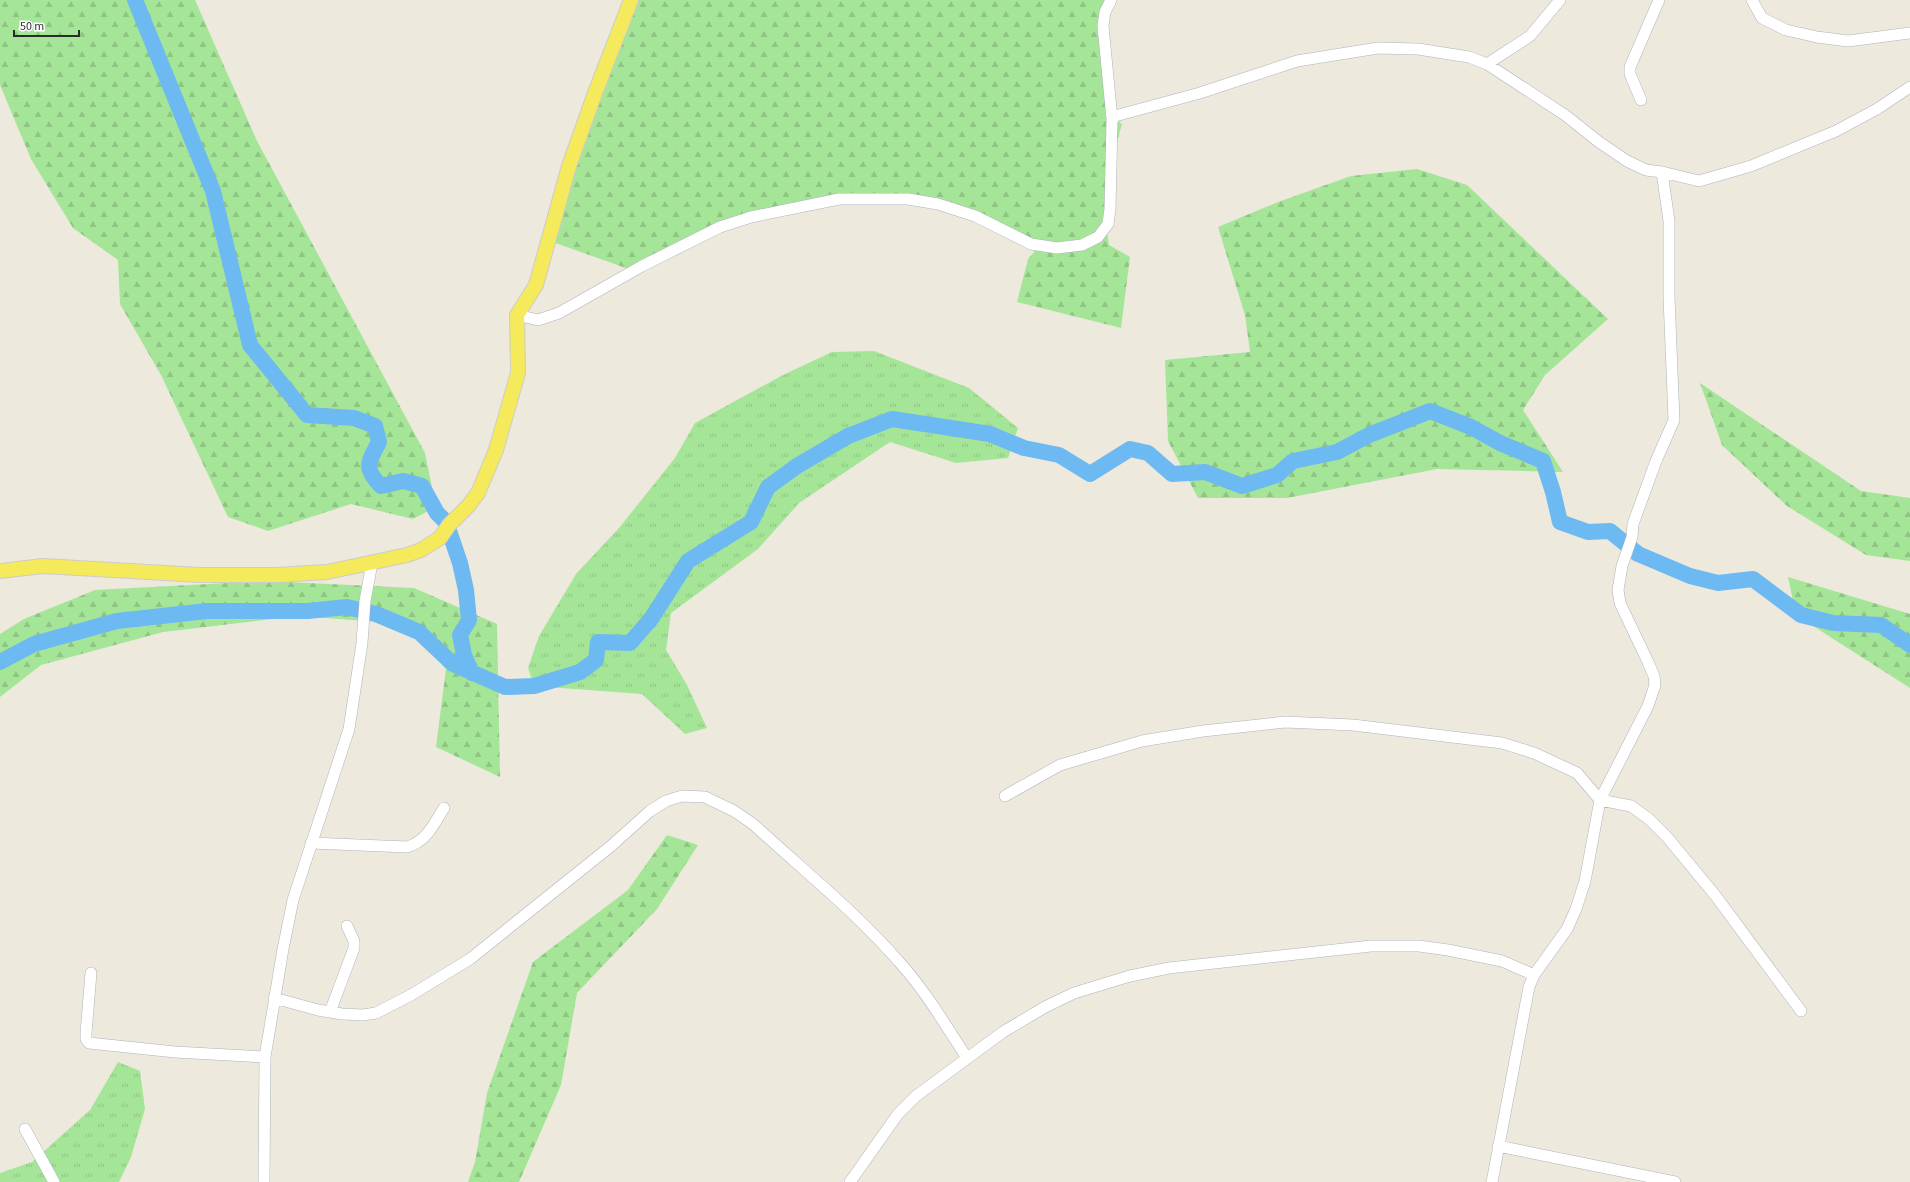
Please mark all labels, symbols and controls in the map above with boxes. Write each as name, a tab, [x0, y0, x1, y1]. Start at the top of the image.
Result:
scale bar	[14, 12, 79, 38]
text: 50 m	[20, 18, 44, 35]

